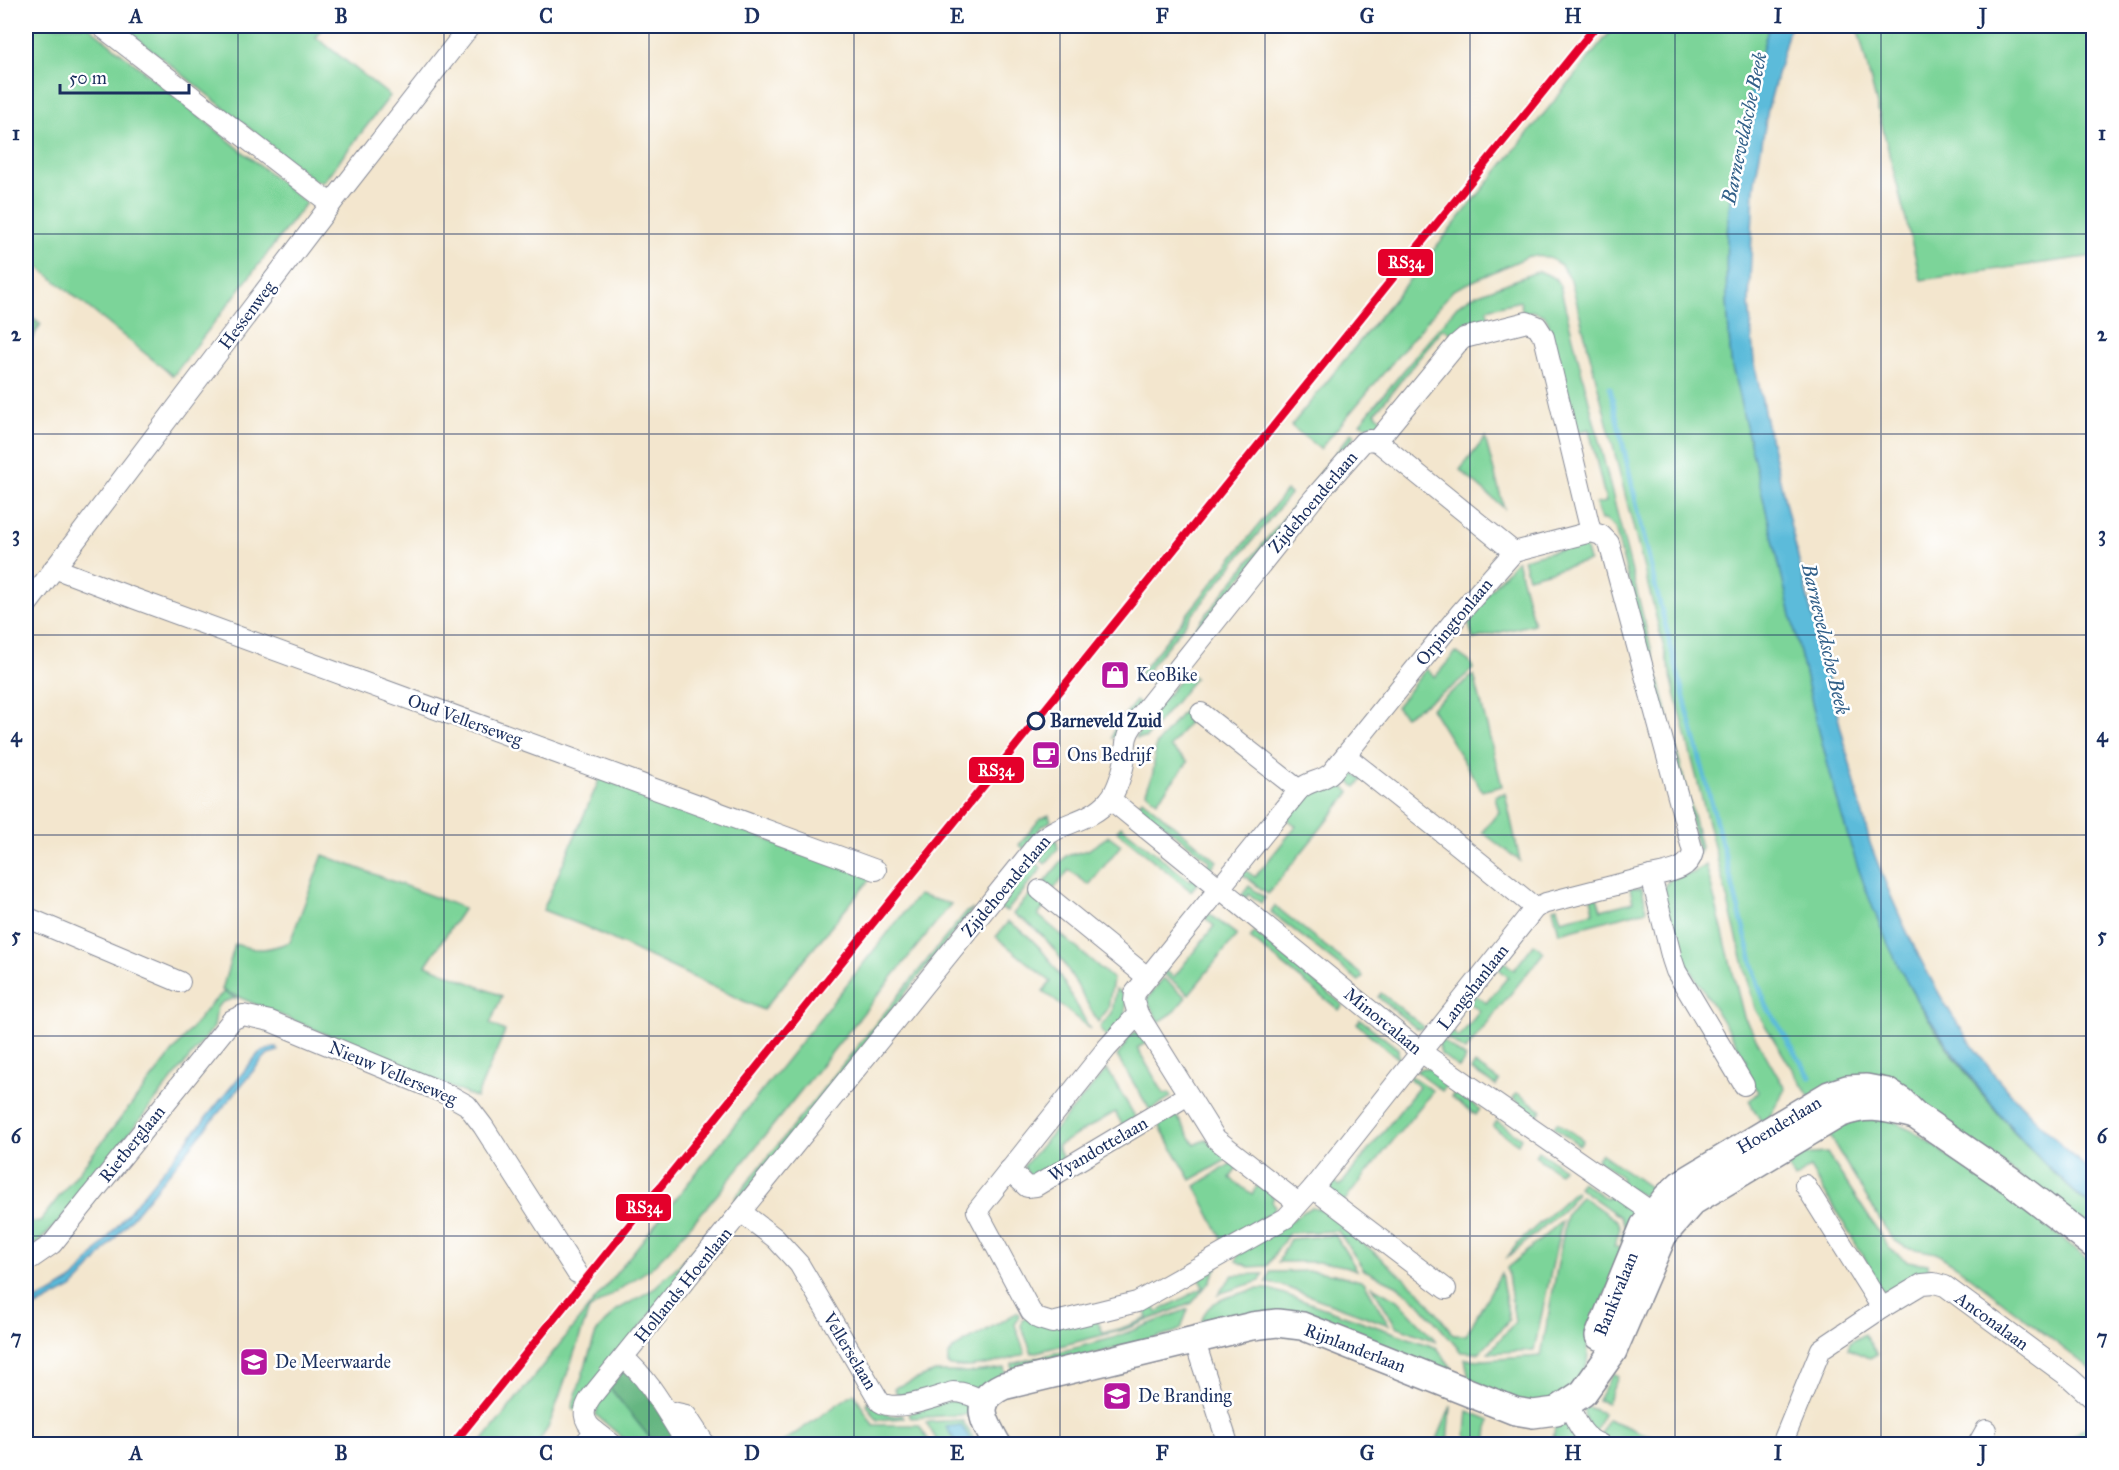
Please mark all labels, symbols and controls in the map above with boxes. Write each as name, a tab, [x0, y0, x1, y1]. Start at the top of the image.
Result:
text: A	[127, 4, 143, 28]
text: B	[334, 4, 348, 28]
text: C	[539, 4, 553, 28]
text: D	[744, 4, 760, 28]
text: E	[950, 4, 965, 28]
text: F	[1155, 4, 1169, 28]
text: G	[1360, 4, 1375, 28]
text: H	[1564, 4, 1582, 28]
text: I	[1774, 4, 1783, 28]
text: J	[1976, 4, 1988, 30]
water label: Barneveldsche Beek	[1716, 50, 1772, 207]
scale bar	[60, 57, 189, 95]
text: 50 m	[69, 67, 107, 89]
text: 1	[12, 121, 20, 145]
text: 1	[2098, 121, 2106, 145]
line badge: RS34	[1377, 248, 1434, 277]
text: RS34	[1388, 253, 1425, 273]
street label: Hessenweg	[214, 276, 281, 354]
text: 2	[11, 322, 22, 346]
text: 2	[2097, 322, 2108, 346]
street label: Zijdehoenderlaan	[1264, 446, 1362, 557]
text: 3	[12, 522, 20, 547]
text: 3	[2098, 522, 2106, 547]
water label: Barneveldsche Beek	[1797, 560, 1855, 717]
street label: Orpingtonlaan	[1411, 573, 1498, 671]
shop icon: KeoBike	[1099, 659, 1131, 691]
place label: KeoBike	[1136, 664, 1198, 686]
street label: Oud Vellerseweg	[404, 689, 526, 752]
place label: Barneveld Zuid	[1050, 710, 1163, 732]
marker: Barneveld Zuid	[1027, 712, 1045, 730]
text: 4	[10, 723, 22, 748]
text: 4	[2096, 723, 2108, 748]
cafe icon: Ons Bedrijf	[1030, 739, 1062, 771]
place label: Ons Bedrijf	[1067, 744, 1154, 766]
line badge: RS34	[968, 756, 1025, 784]
text: RS34	[978, 761, 1015, 781]
street label: Zijdehoenderlaan	[957, 830, 1055, 941]
text: 5	[11, 923, 21, 947]
text: 5	[2097, 923, 2107, 947]
street label: Langshanlaan	[1433, 940, 1514, 1035]
street label: Minorcalaan	[1340, 983, 1427, 1059]
street label: Nieuw Vellerseweg	[325, 1036, 461, 1111]
street label: Hoenderlaan	[1733, 1091, 1826, 1159]
street label: Rietberglaan	[94, 1101, 171, 1188]
street label: Wyandottelaan	[1044, 1112, 1152, 1186]
text: 6	[11, 1124, 23, 1148]
text: 6	[2097, 1124, 2109, 1148]
line badge: RS34	[615, 1193, 672, 1222]
text: RS34	[626, 1198, 663, 1218]
street label: Hollands Hoenlaan	[630, 1222, 737, 1347]
street label: Bankivalaan	[1589, 1249, 1643, 1339]
street label: Anconalaan	[1950, 1286, 2033, 1355]
street label: Vellerselaan	[818, 1307, 882, 1394]
street label: Rijnlanderlaan	[1301, 1319, 1409, 1378]
text: 7	[11, 1325, 22, 1349]
text: 7	[2097, 1325, 2108, 1349]
school or university icon: De Meerwaarde	[238, 1346, 270, 1378]
place label: De Meerwaarde	[275, 1351, 391, 1373]
school or university icon: De Branding	[1101, 1380, 1133, 1412]
place label: De Branding	[1138, 1385, 1232, 1408]
text: A	[127, 1441, 143, 1465]
text: B	[334, 1441, 348, 1465]
text: C	[539, 1441, 553, 1465]
text: D	[744, 1441, 760, 1465]
text: E	[950, 1441, 965, 1465]
text: F	[1155, 1441, 1169, 1465]
text: G	[1360, 1441, 1375, 1465]
text: H	[1564, 1441, 1582, 1465]
text: I	[1774, 1441, 1783, 1465]
text: J	[1976, 1441, 1988, 1467]

